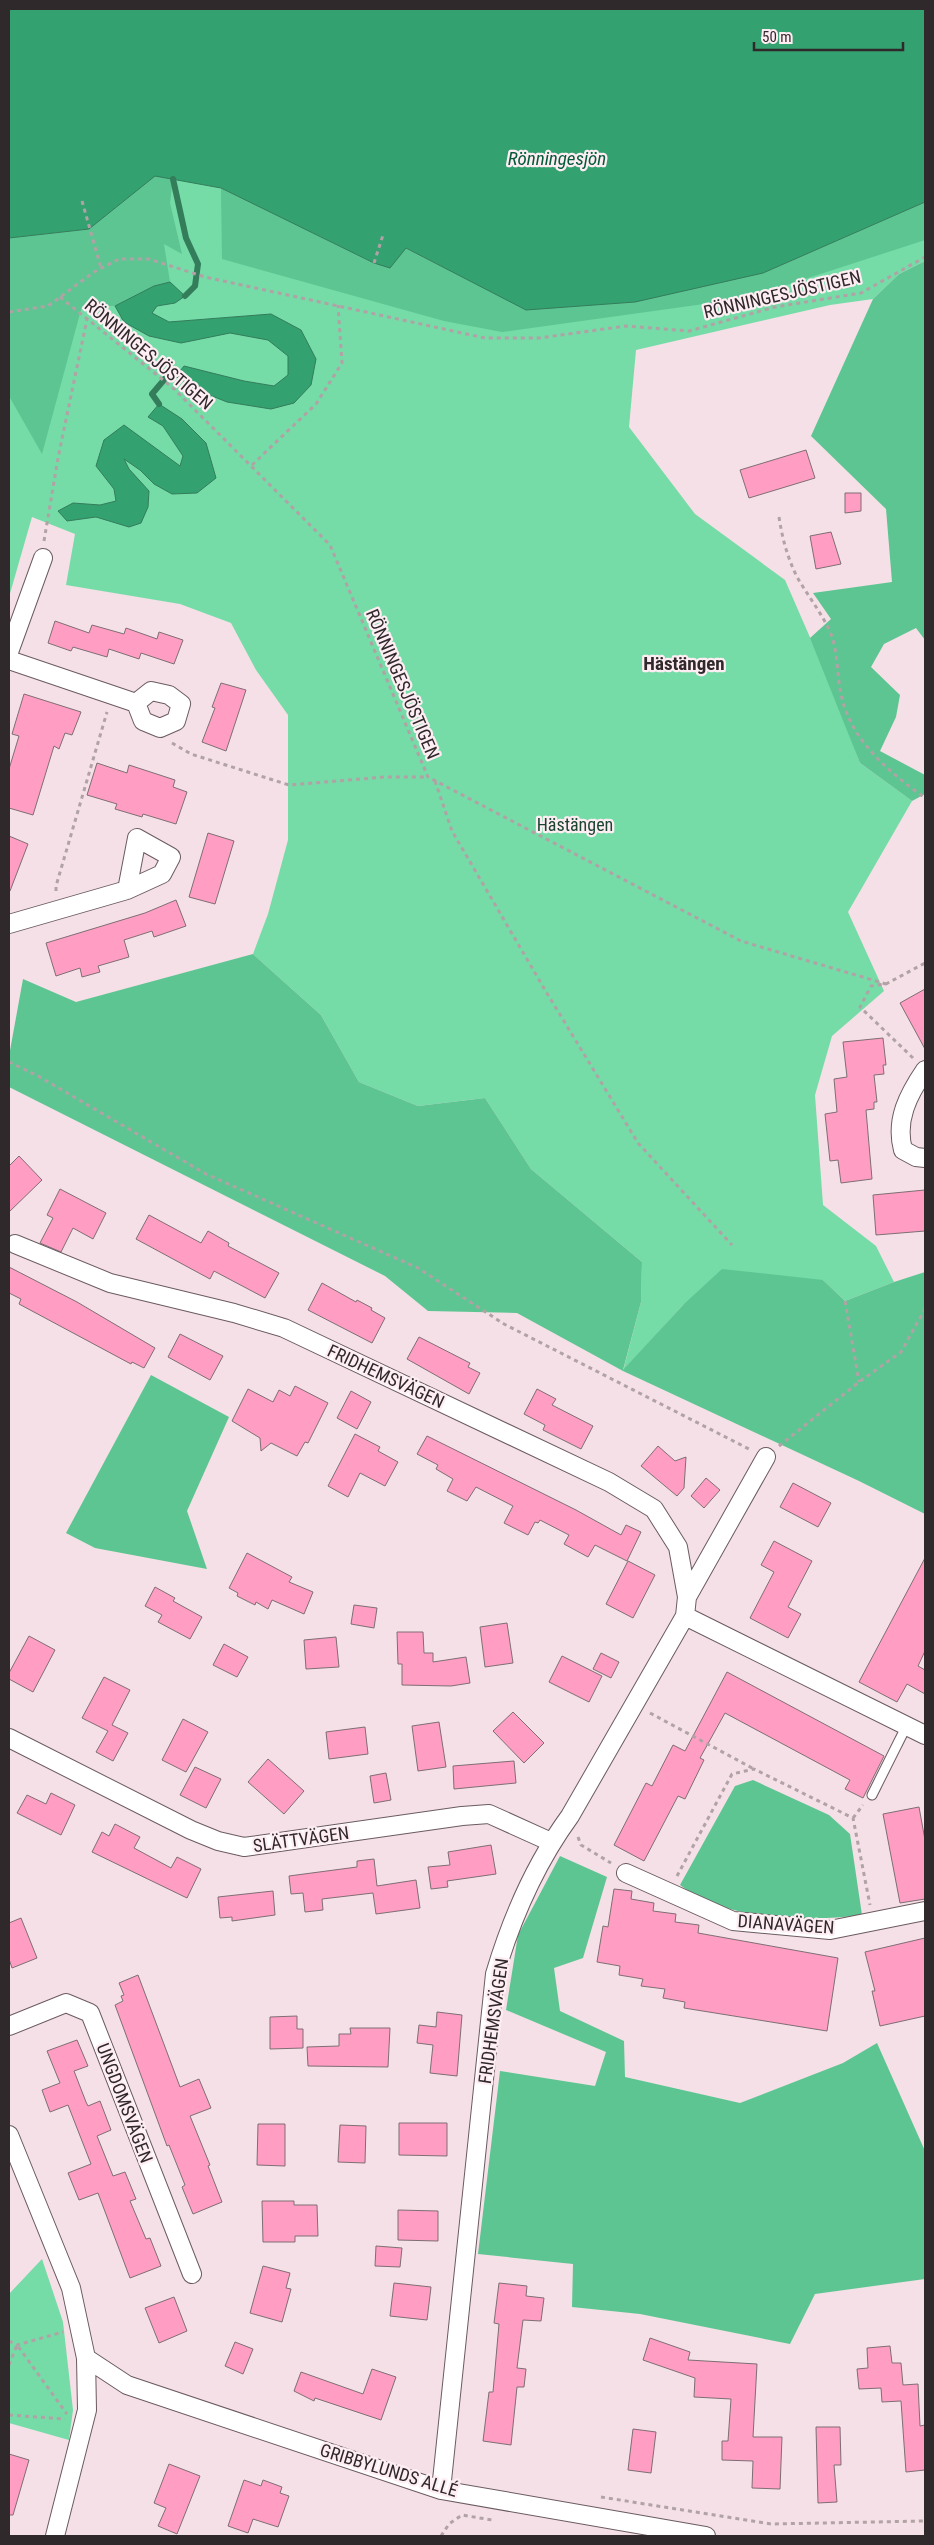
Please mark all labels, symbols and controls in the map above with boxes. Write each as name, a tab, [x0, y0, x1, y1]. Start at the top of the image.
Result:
scale bar	[754, 20, 903, 52]
text: 50 m	[762, 28, 792, 46]
water label: Rönningesjön	[508, 147, 606, 170]
street label: RÖNNINGESJÖSTIGEN	[701, 266, 863, 322]
street label: RÖNNINGESJÖSTIGEN	[81, 294, 217, 414]
street label: RÖNNINGESJÖSTIGEN	[362, 606, 444, 762]
district label: Hästängen	[643, 652, 725, 675]
park label: Hästängen	[537, 814, 613, 835]
street label: FRIDHEMSVÄGEN	[324, 1340, 448, 1412]
street label: SLÄTTVÄGEN	[252, 1822, 350, 1856]
street label: DIANAVÄGEN	[737, 1910, 835, 1938]
street label: FRIDHEMSVÄGEN	[474, 1957, 512, 2085]
street label: UNGDOMSVÄGEN	[93, 2040, 157, 2166]
street label: GRIBBYLUNDS ALLÉ	[318, 2439, 460, 2501]

